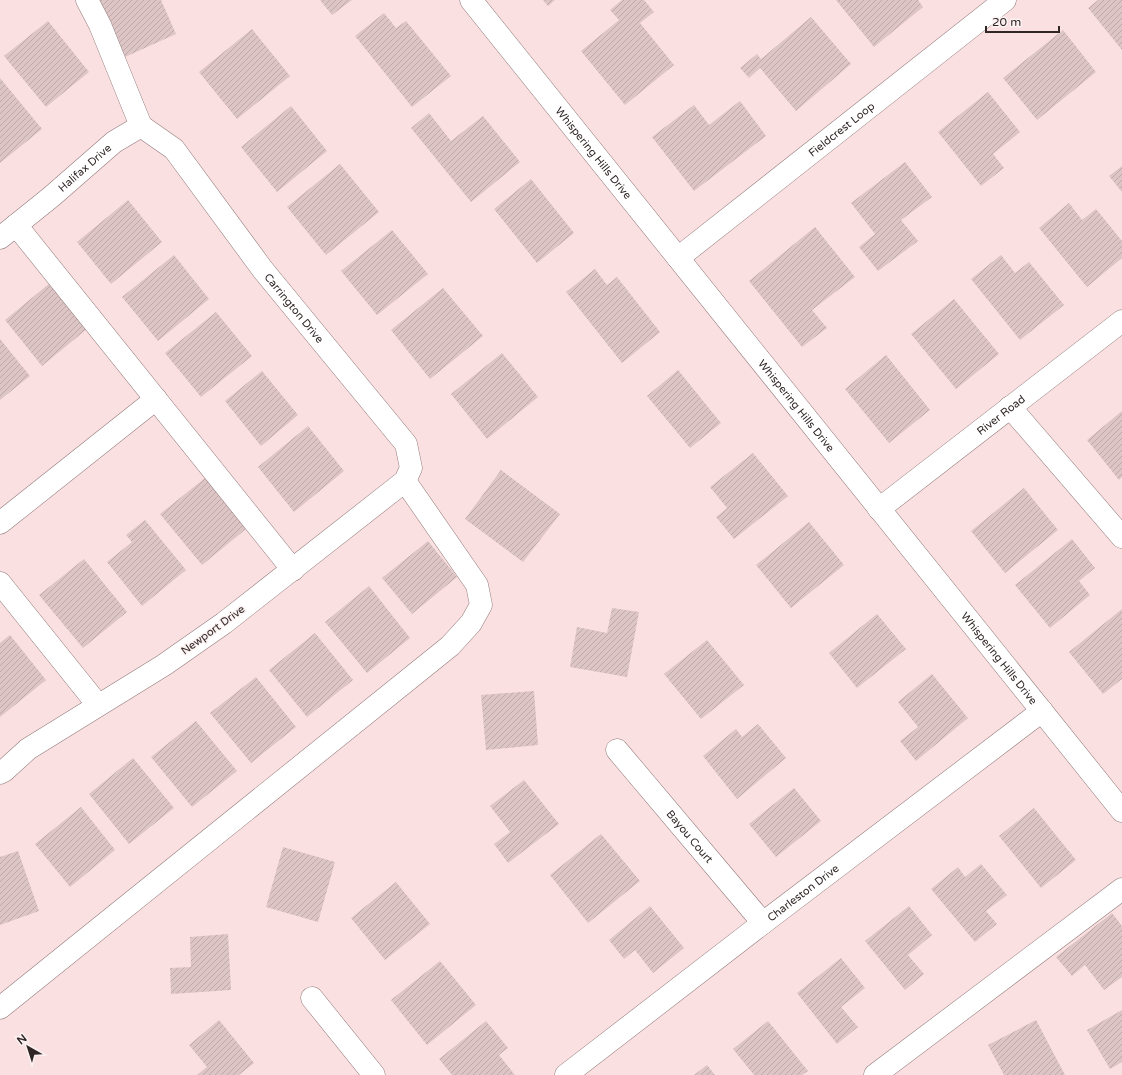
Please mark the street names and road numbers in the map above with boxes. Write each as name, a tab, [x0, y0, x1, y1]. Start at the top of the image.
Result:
street label: Fieldcrest Loop	[806, 99, 877, 159]
street label: Whispering Hills Drive	[553, 104, 635, 201]
street label: Halifax Drive	[55, 141, 114, 194]
street label: Carrington Drive	[262, 271, 327, 345]
street label: Whispering Hills Drive	[756, 357, 837, 454]
street label: River Road	[974, 392, 1028, 437]
street label: Newport Drive	[179, 603, 247, 657]
street label: Whispering Hills Drive	[958, 610, 1040, 707]
street label: Bayou Court	[664, 807, 716, 865]
street label: Charleston Drive	[765, 861, 841, 924]

